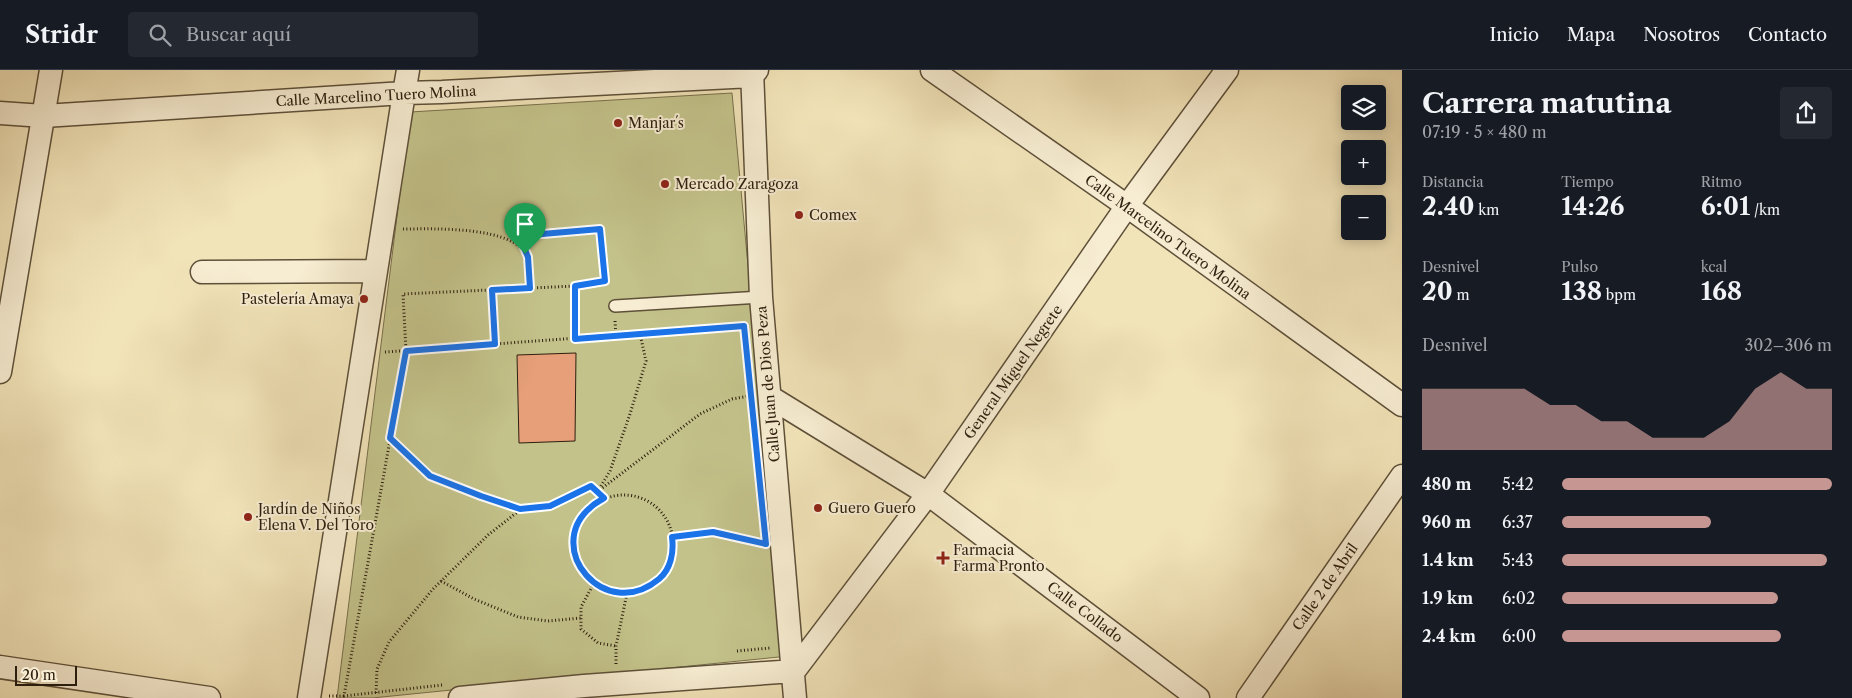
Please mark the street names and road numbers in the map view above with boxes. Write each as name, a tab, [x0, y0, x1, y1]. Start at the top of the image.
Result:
street label: Calle Marcelino Tuero Molina	[275, 82, 477, 110]
street label: Calle Marcelino Tuero Molina	[1081, 171, 1255, 304]
street label: General Miguel Negrete	[960, 301, 1066, 443]
street label: Calle Juan de Dios Peza	[752, 304, 784, 463]
street label: Calle 2 de Abril	[1288, 540, 1362, 634]
street label: Calle Collado	[1044, 578, 1126, 646]

